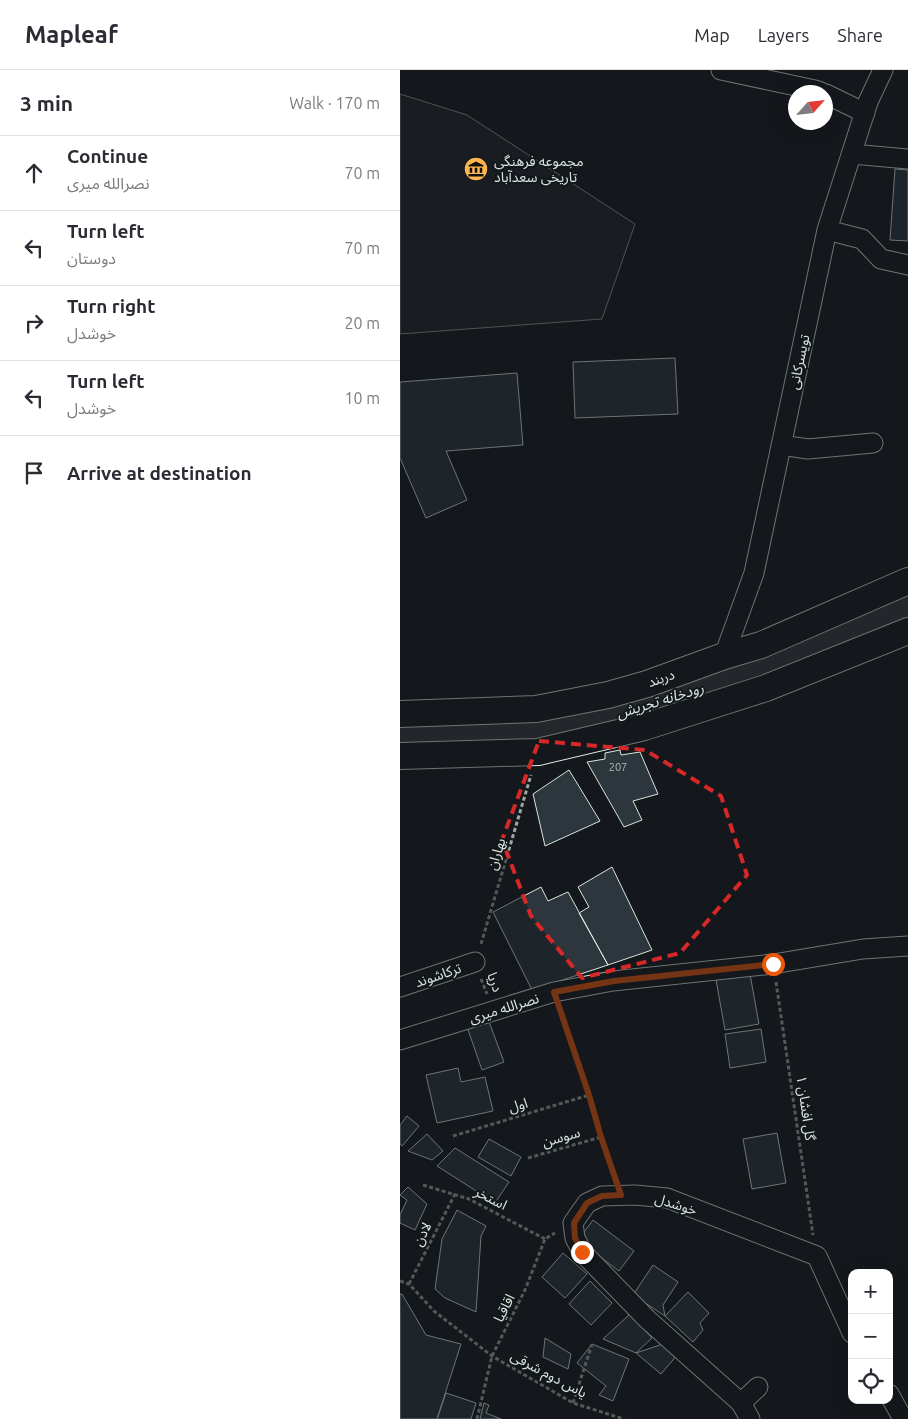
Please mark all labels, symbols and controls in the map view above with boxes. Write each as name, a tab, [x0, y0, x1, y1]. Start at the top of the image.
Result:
text: Mapleaf	[25, 21, 118, 48]
text: Map	[694, 25, 730, 45]
text: Layers	[758, 25, 809, 45]
text: Share	[837, 25, 883, 45]
north arrow	[788, 85, 833, 130]
text: 3 min	[20, 91, 73, 115]
text: Walk · 170 m	[289, 94, 380, 112]
text: Continue	[67, 145, 148, 167]
place label: مجموعه فرهنگی تاریخی سعدآباد	[494, 153, 584, 186]
museum icon: مجموعه فرهنگی تاریخی سعدآباد	[463, 156, 489, 182]
icon: ahead	[20, 159, 48, 187]
text: 70 m	[344, 164, 380, 182]
text: نصرالله میری	[67, 174, 150, 192]
text: Turn left	[67, 220, 145, 242]
icon: left	[20, 234, 48, 262]
text: 70 m	[344, 239, 380, 257]
text: دوستان	[67, 249, 116, 267]
text: Turn right	[67, 295, 155, 317]
icon: right	[20, 309, 48, 337]
text: 20 m	[344, 314, 380, 332]
text: خوشدل	[67, 324, 116, 342]
street label: تویسرکانی	[785, 333, 814, 391]
text: Turn left	[67, 370, 145, 392]
icon: left	[20, 384, 48, 412]
text: 10 m	[344, 389, 380, 407]
text: خوشدل	[67, 399, 116, 417]
icon: arrive	[20, 459, 48, 487]
text: Arrive at destination	[67, 462, 252, 484]
street label: دربند	[645, 666, 677, 691]
water label: رودخانه تجریش	[614, 679, 706, 722]
house number: 207	[609, 761, 627, 773]
street label: بهاران	[484, 836, 509, 872]
route start	[762, 953, 785, 976]
street label: ترکاشوند	[413, 960, 464, 991]
street label: دریا	[483, 970, 506, 995]
street label: نصرالله میری	[467, 990, 541, 1027]
street label: گل افشان ۱	[793, 1074, 819, 1142]
street label: اول	[506, 1095, 530, 1116]
street label: سوسن	[540, 1124, 582, 1151]
street label: استخر	[471, 1183, 510, 1214]
street label: خوشدل	[653, 1190, 699, 1219]
street label: لادن	[409, 1219, 436, 1249]
route end	[571, 1241, 594, 1264]
map controls	[848, 1269, 893, 1404]
button: +	[848, 1269, 893, 1314]
street label: اقاقیا	[490, 1291, 518, 1325]
button: −	[848, 1314, 893, 1359]
street label: یاس دوم شرقی	[507, 1347, 590, 1403]
button: locate	[848, 1359, 893, 1404]

